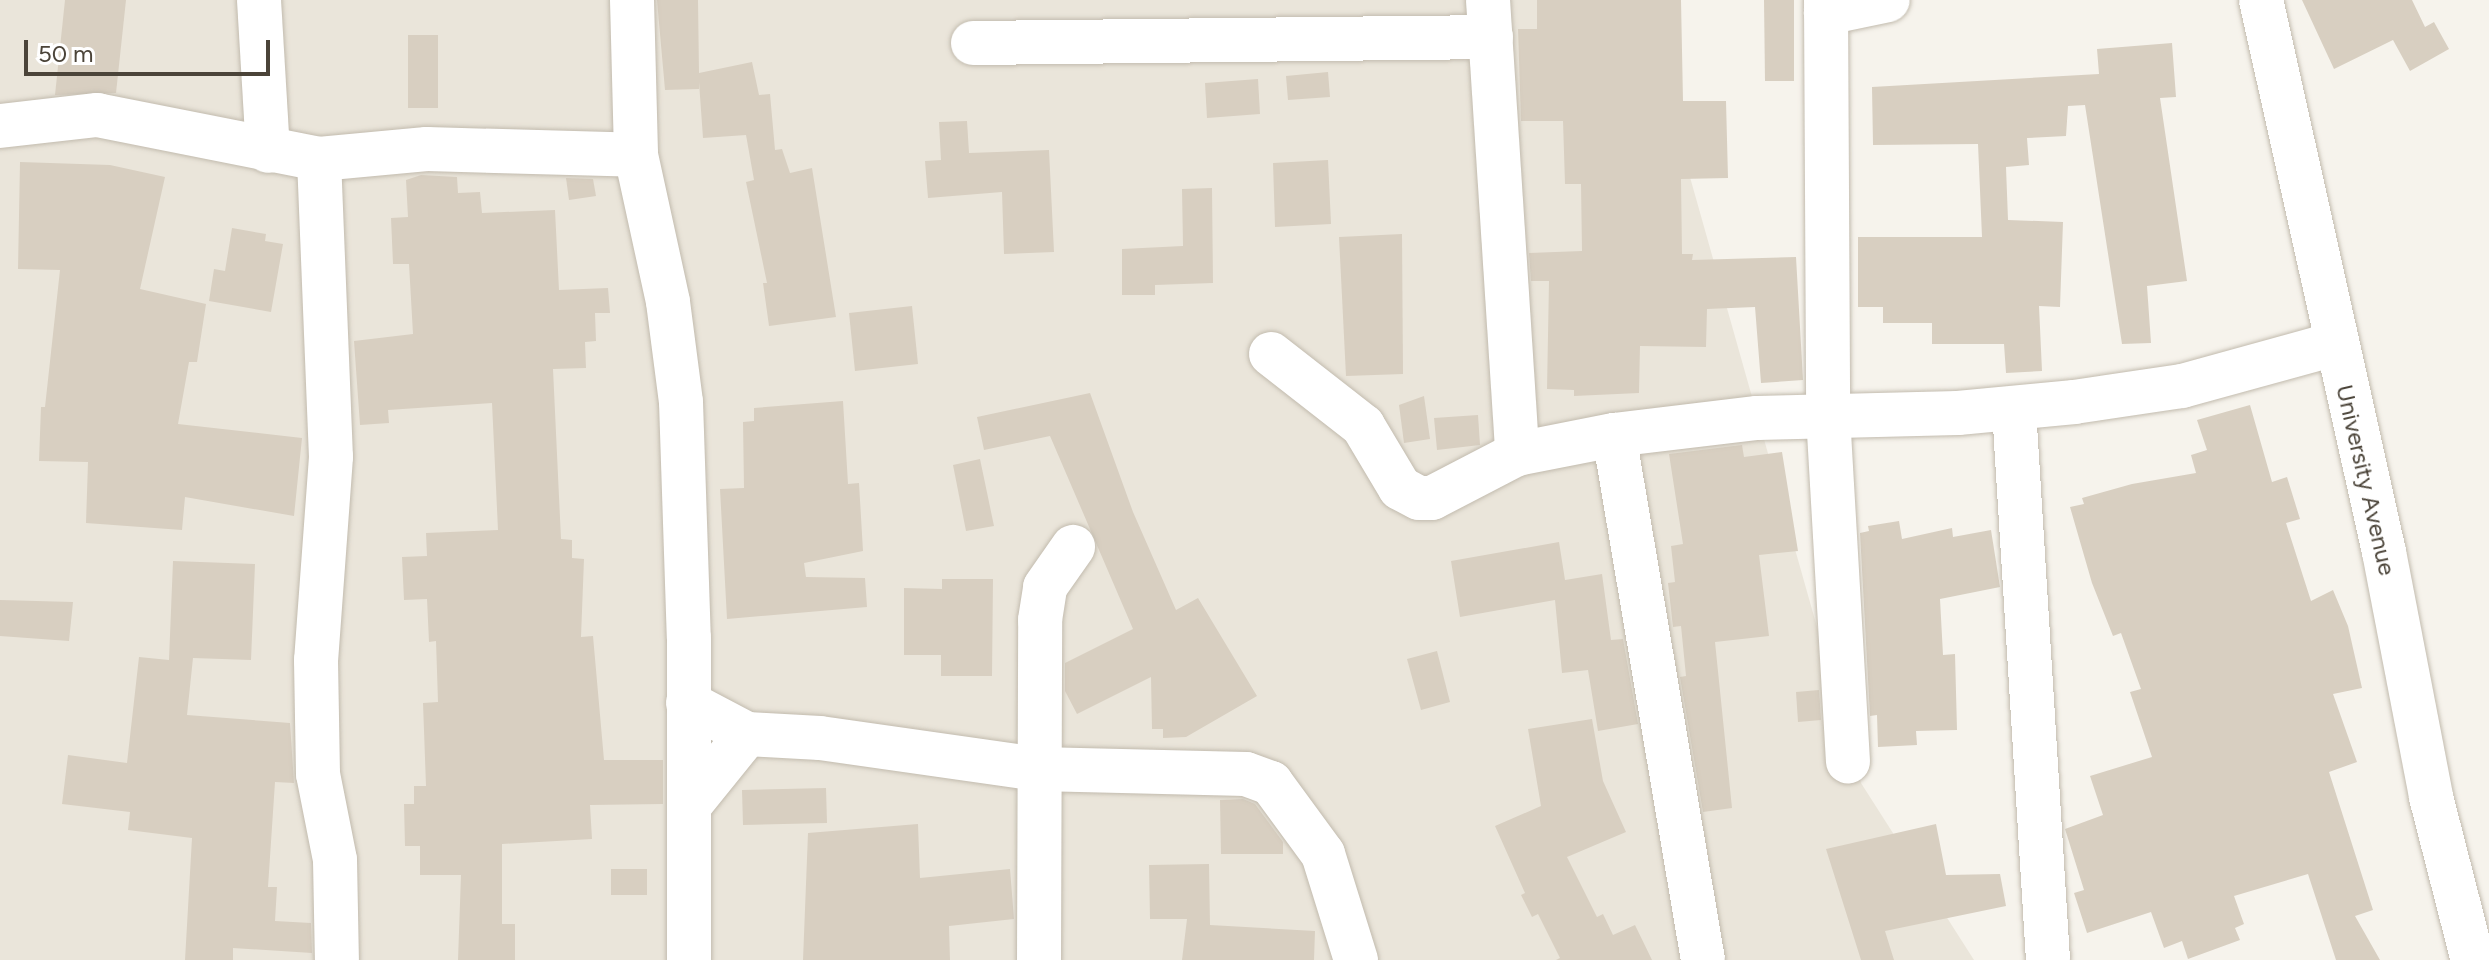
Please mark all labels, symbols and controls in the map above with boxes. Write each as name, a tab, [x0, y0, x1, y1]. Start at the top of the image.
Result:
scale bar	[28, 24, 274, 74]
text: 50 m	[38, 39, 94, 68]
street label: University Avenue	[2330, 382, 2402, 578]

